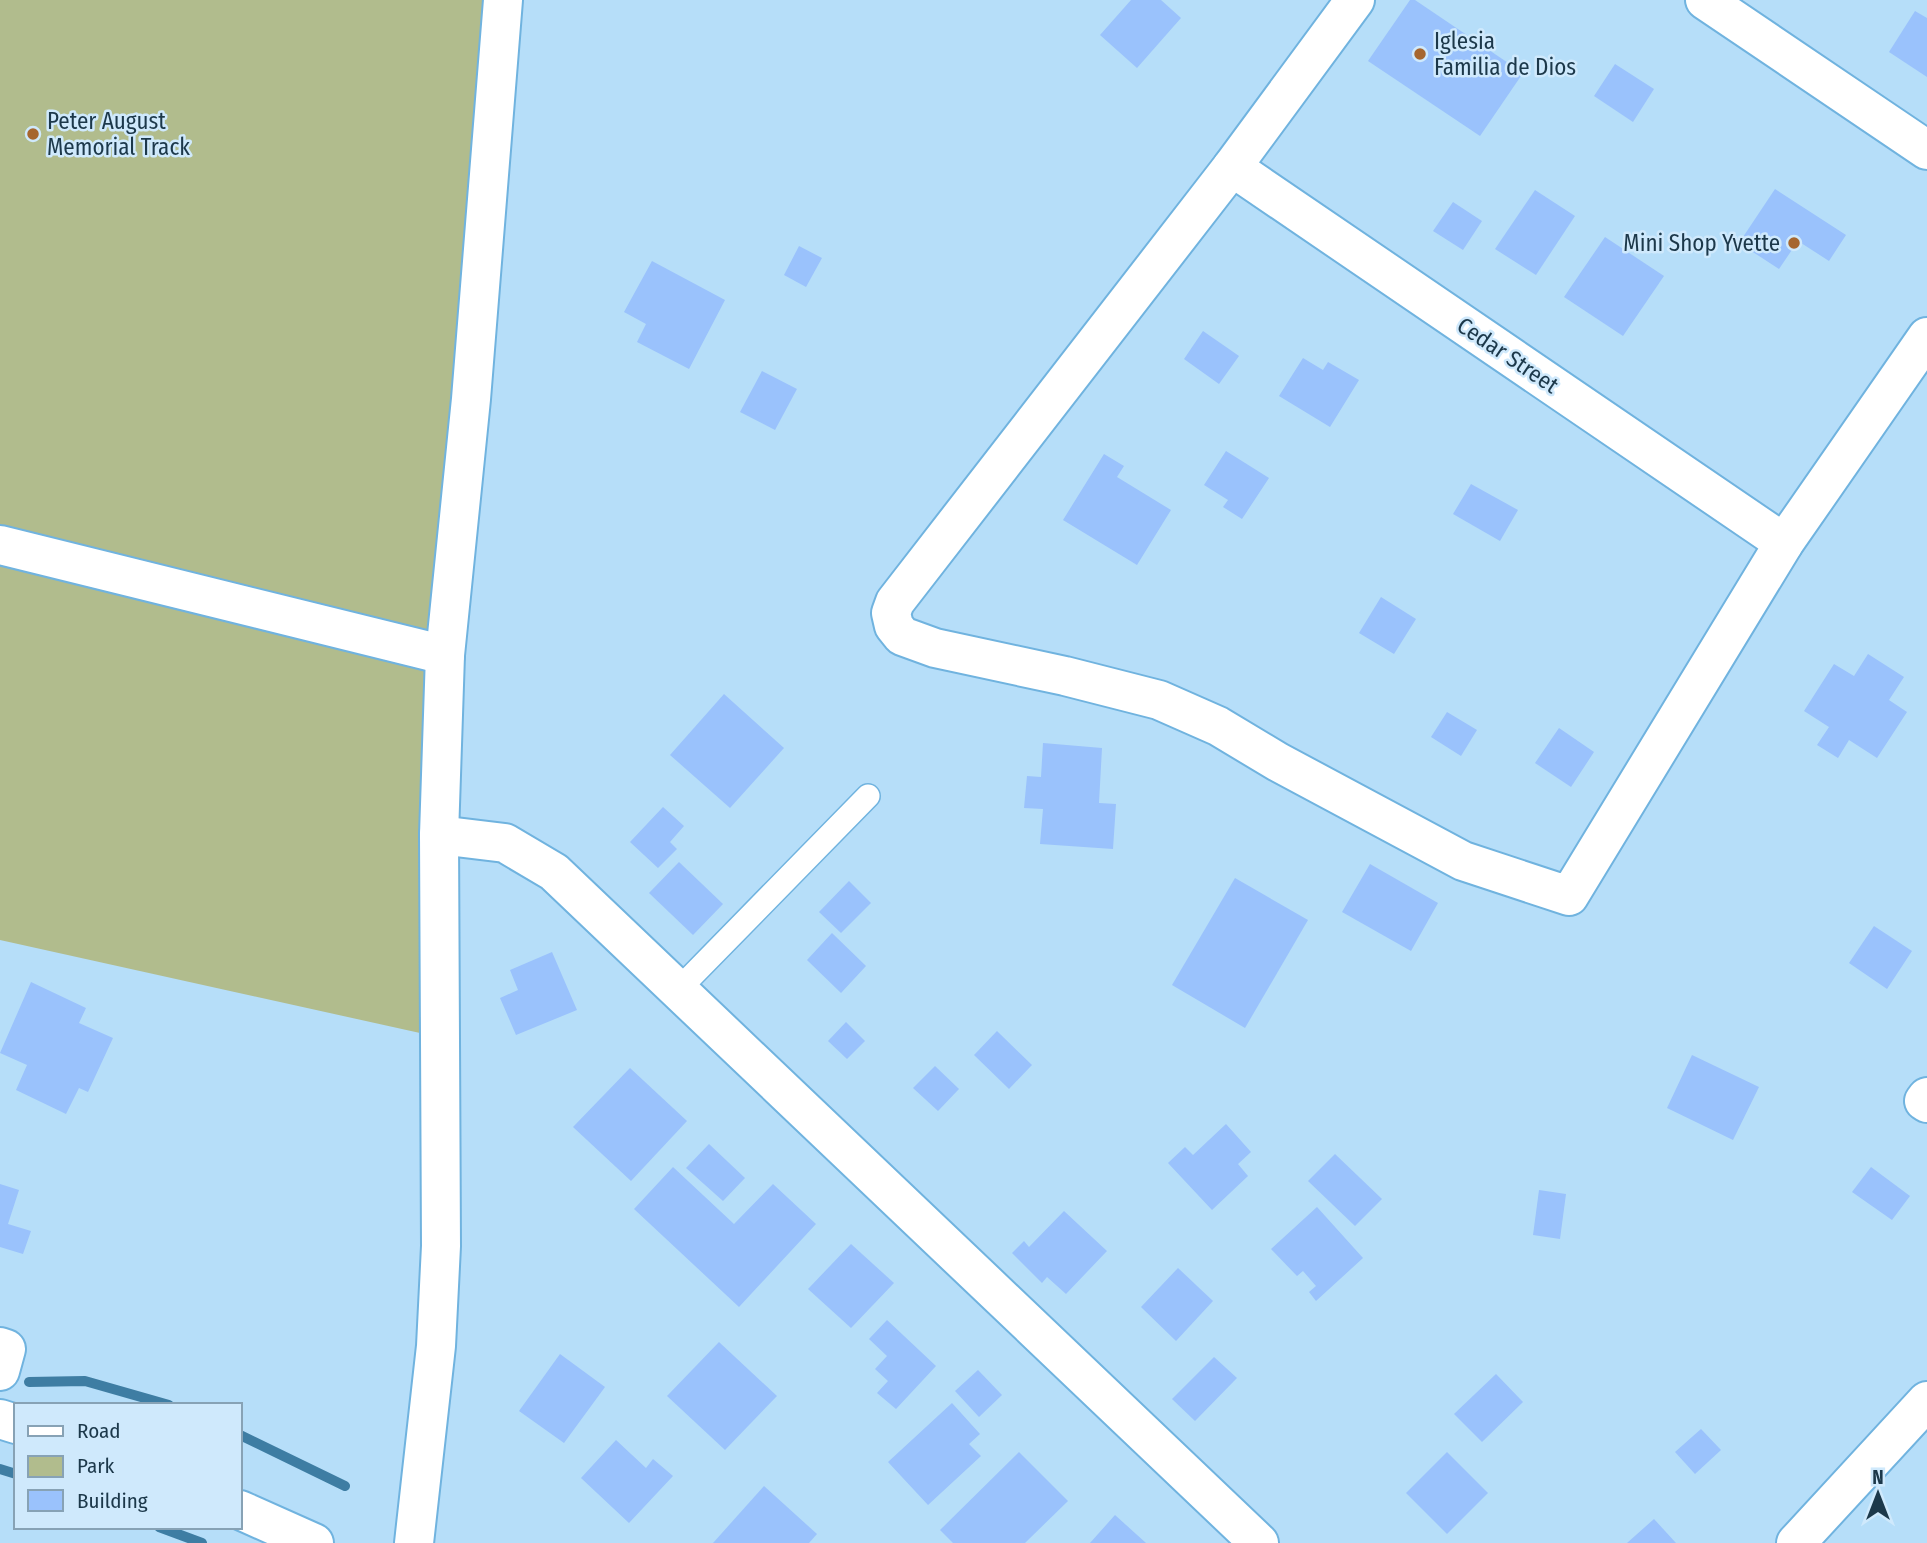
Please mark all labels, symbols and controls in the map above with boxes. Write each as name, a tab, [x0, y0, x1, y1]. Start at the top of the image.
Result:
place label: Iglesia Familia de Dios	[1434, 27, 1576, 81]
marker: Iglesia Familia de Dios	[1412, 46, 1428, 62]
place label: Peter August Memorial Track	[47, 107, 190, 161]
marker: Peter August Memorial Track	[25, 126, 41, 142]
place label: Mini Shop Yvette	[1623, 229, 1780, 257]
marker: Mini Shop Yvette	[1786, 235, 1802, 251]
street label: Cedar Street	[1452, 311, 1564, 399]
legend	[14, 1403, 242, 1529]
text: Road	[77, 1418, 121, 1444]
text: Park	[77, 1453, 115, 1479]
north arrow	[1843, 1459, 1913, 1529]
text: N	[1872, 1466, 1884, 1489]
text: Building	[77, 1488, 148, 1514]

